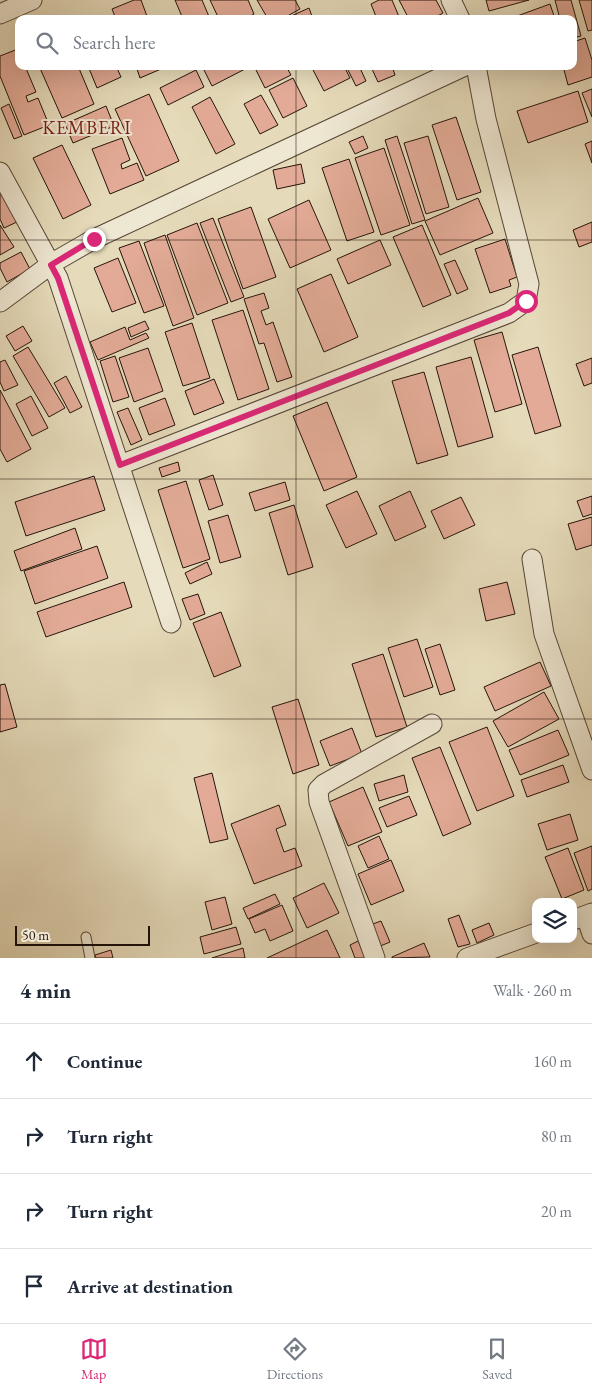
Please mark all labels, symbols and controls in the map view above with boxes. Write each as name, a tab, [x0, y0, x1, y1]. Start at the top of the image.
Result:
search box	[15, 15, 577, 70]
icon: search	[33, 29, 61, 57]
text: Search here	[73, 30, 155, 55]
district label: KEMBERI	[42, 115, 132, 140]
route end	[83, 228, 106, 251]
route start	[515, 290, 538, 313]
map controls	[532, 898, 577, 943]
button: layers	[532, 898, 577, 943]
scale bar	[15, 923, 150, 946]
text: 50 m	[22, 926, 49, 944]
text: 4 min	[20, 977, 71, 1004]
text: Walk · 260 m	[493, 980, 572, 1001]
icon: ahead	[20, 1047, 48, 1075]
text: Continue	[67, 1049, 142, 1074]
text: 160 m	[533, 1051, 572, 1072]
icon: right	[20, 1122, 48, 1150]
text: Turn right	[67, 1124, 153, 1149]
text: 80 m	[541, 1126, 572, 1147]
icon: right	[20, 1197, 48, 1225]
text: Turn right	[67, 1199, 153, 1224]
text: 20 m	[541, 1201, 572, 1222]
icon: arrive	[20, 1272, 48, 1300]
text: Arrive at destination	[67, 1274, 233, 1299]
tab: Map	[80, 1335, 108, 1383]
tab: Directions	[267, 1335, 323, 1383]
tab: Saved	[482, 1335, 512, 1383]

